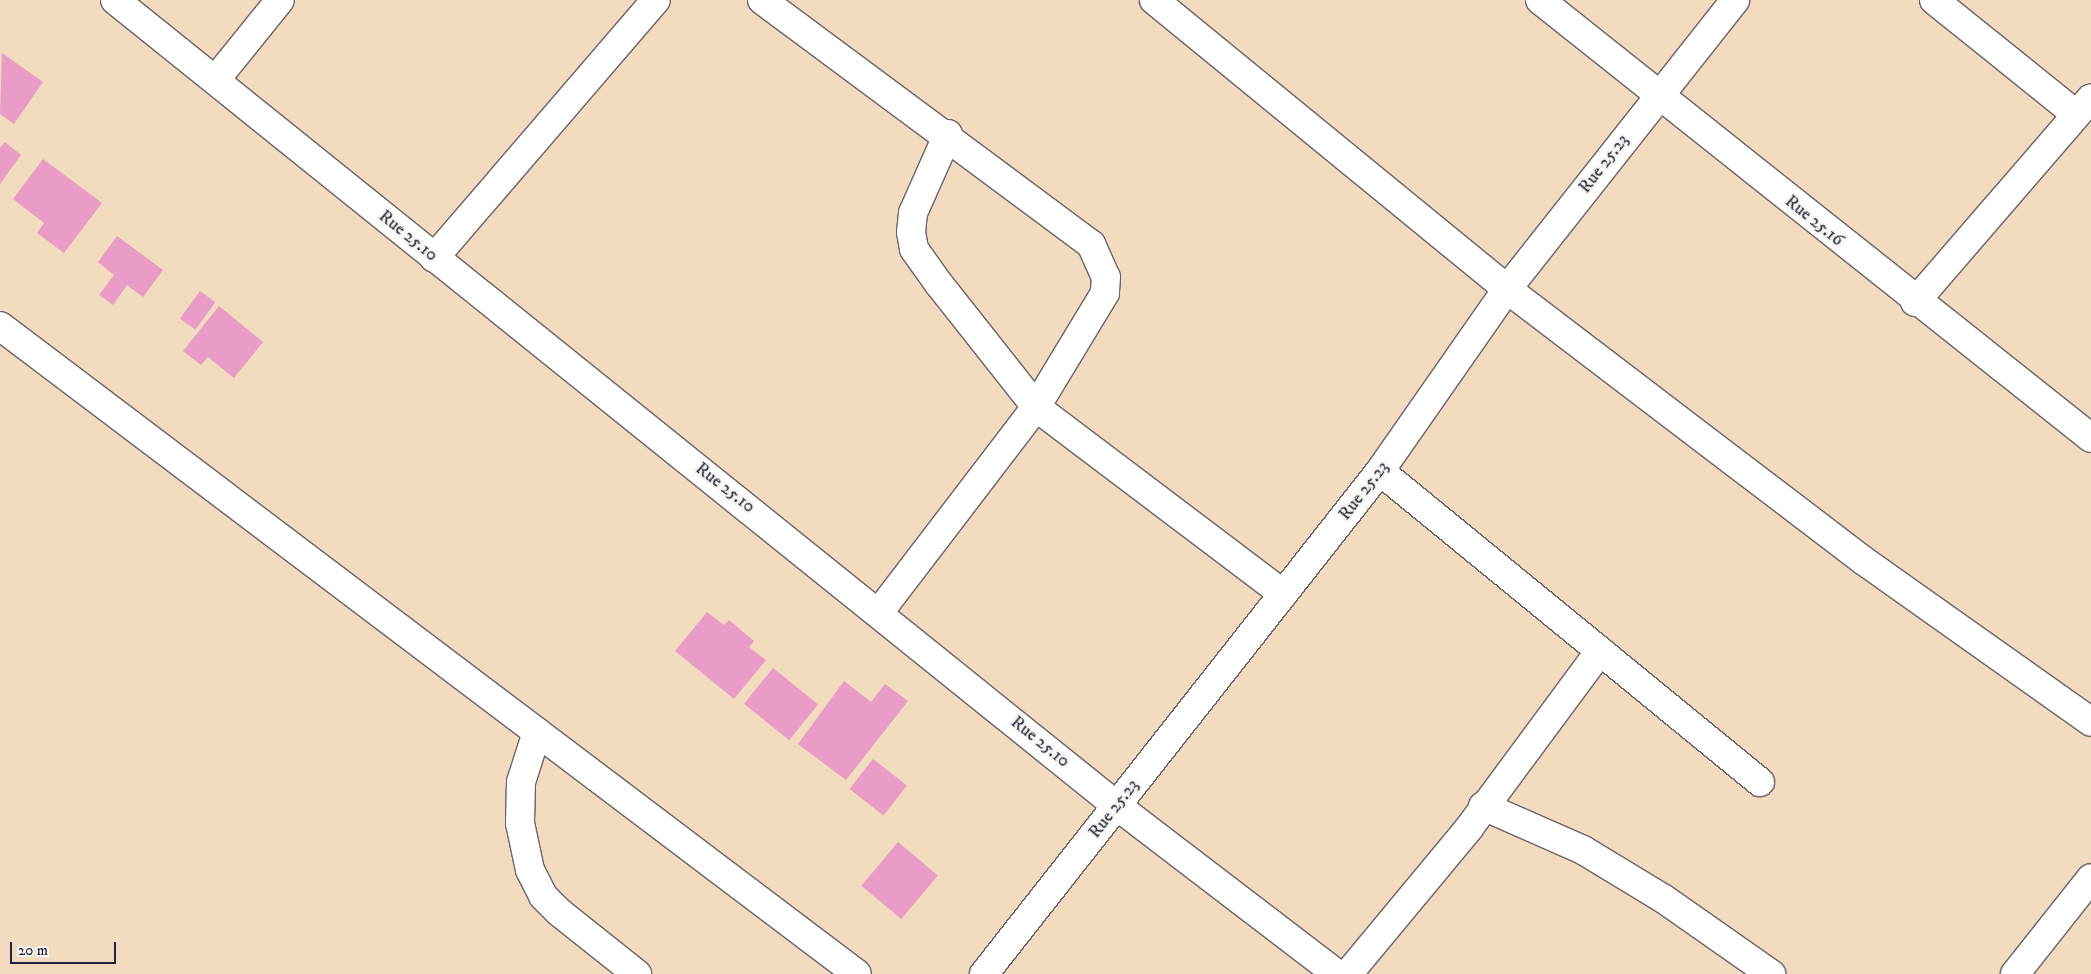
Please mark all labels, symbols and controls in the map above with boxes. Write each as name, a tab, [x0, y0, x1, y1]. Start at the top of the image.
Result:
street label: Rue 25.23	[1574, 130, 1634, 198]
street label: Rue 25.16	[1780, 191, 1848, 251]
street label: Rue 25.10	[374, 206, 442, 266]
street label: Rue 25.23	[1334, 457, 1394, 525]
street label: Rue 25.10	[691, 458, 759, 518]
street label: Rue 25.10	[1006, 712, 1074, 772]
street label: Rue 25.23	[1084, 775, 1144, 843]
scale bar	[12, 932, 119, 964]
text: 20 m	[18, 941, 48, 960]

